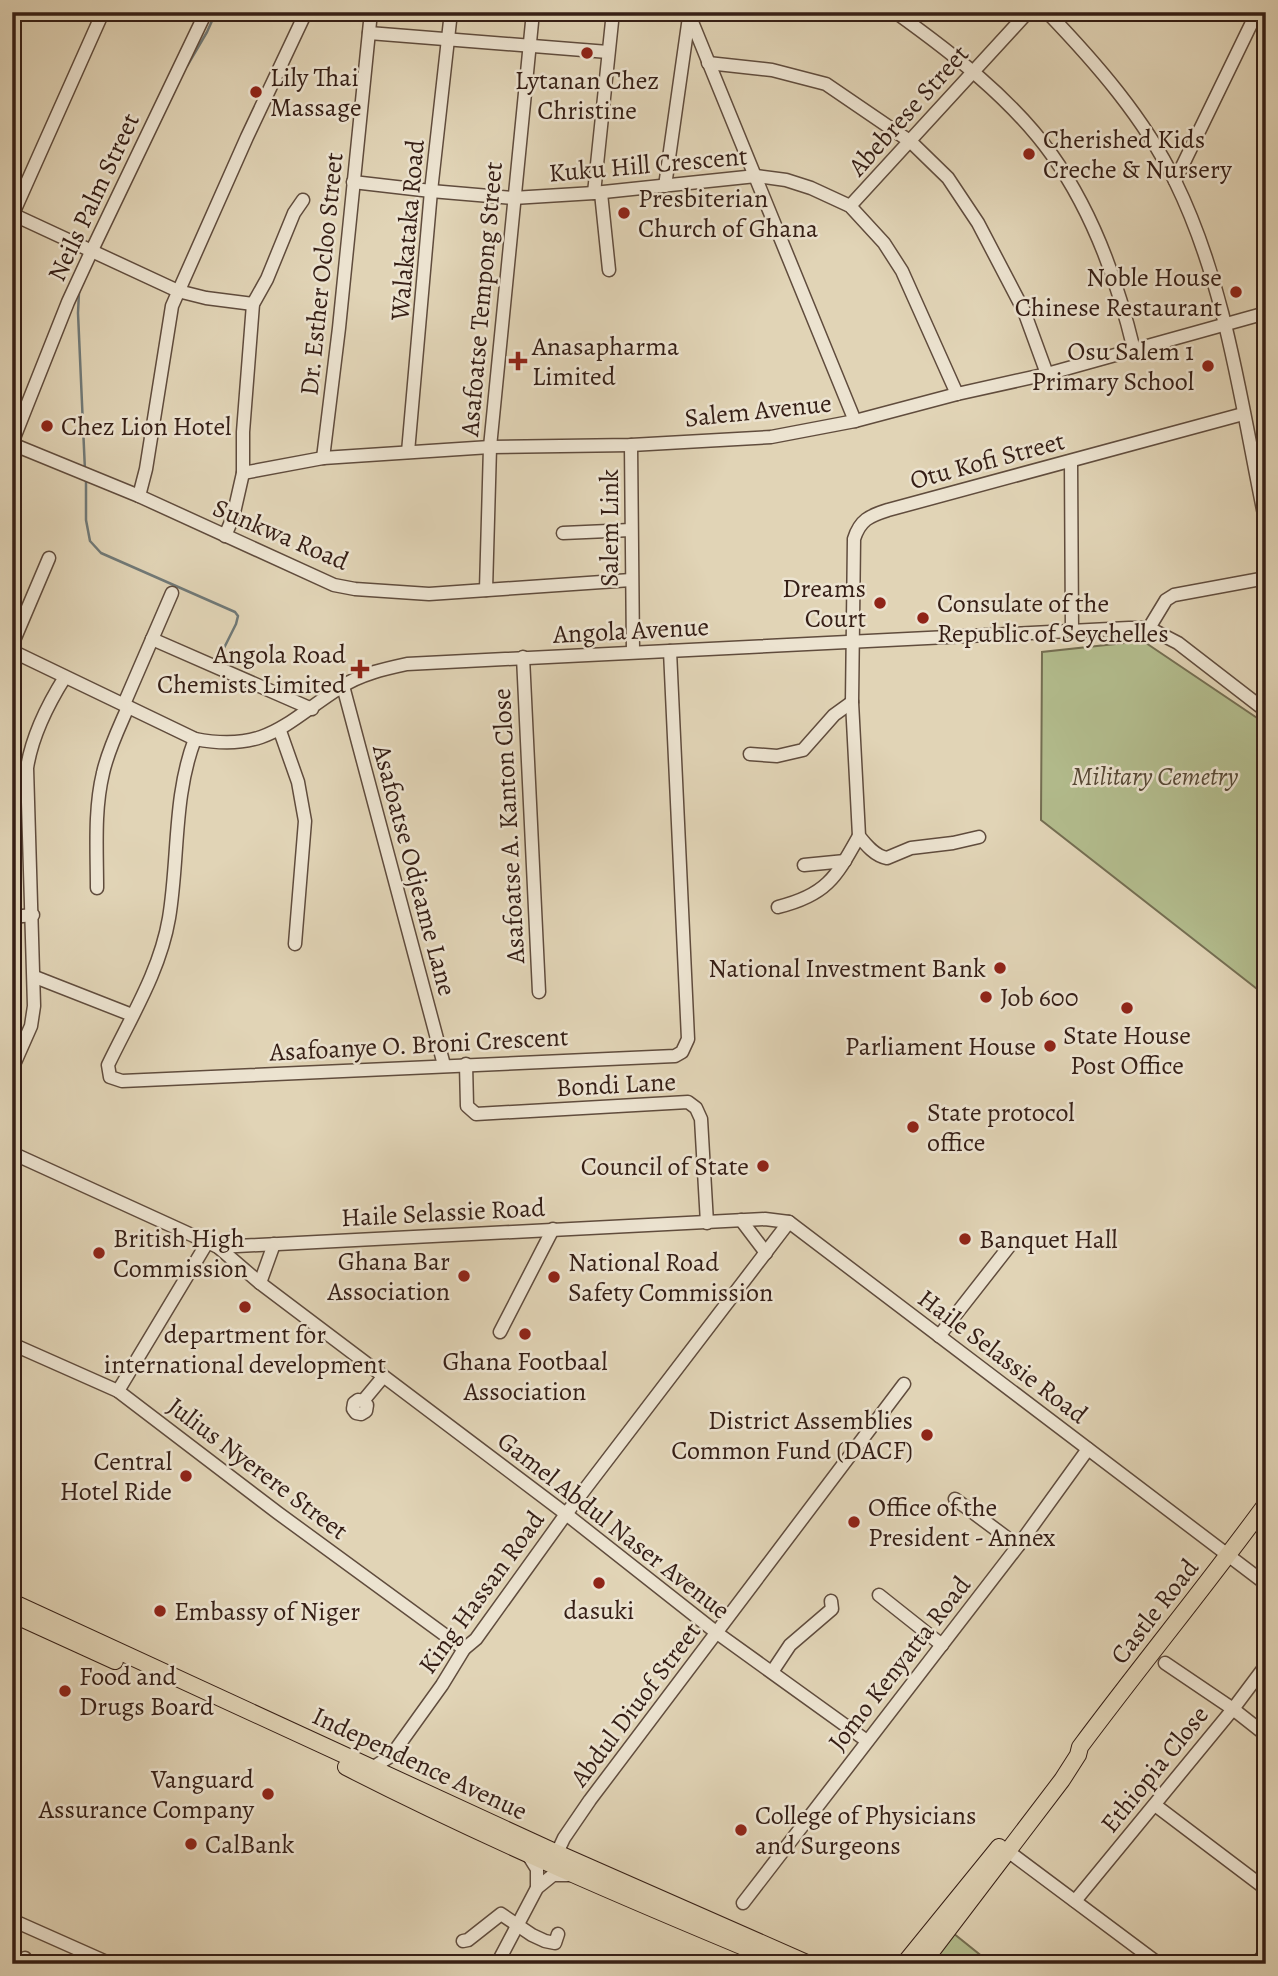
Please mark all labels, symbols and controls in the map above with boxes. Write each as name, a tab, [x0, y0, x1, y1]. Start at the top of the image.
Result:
street label: Abebrese Street	[839, 37, 977, 184]
marker: Lytanan Chez Christine	[579, 45, 595, 61]
place label: Lily Thai Massage	[270, 60, 362, 125]
place label: Lytanan Chez Christine	[515, 63, 659, 128]
marker: Lily Thai Massage	[248, 84, 264, 100]
street label: Neils Palm Street	[39, 107, 148, 287]
place label: Cherished Kids Creche & Nursery	[1043, 122, 1232, 187]
street label: Walakataka Road	[382, 138, 433, 323]
street label: Kuku Hill Crescent	[547, 138, 749, 191]
marker: Cherished Kids Creche & Nursery	[1021, 146, 1037, 162]
street label: Dr. Esther Ocloo Street	[291, 150, 352, 397]
street label: Asafoatse Tempong Street	[452, 160, 511, 439]
place label: Presbiterian Church of Ghana	[638, 181, 818, 246]
marker: Presbiterian Church of Ghana	[616, 205, 632, 221]
place label: Noble House Chinese Restaurant	[1015, 260, 1222, 325]
marker: Noble House Chinese Restaurant	[1228, 284, 1244, 300]
place label: Anasapharma Limited	[531, 329, 679, 394]
place label: Osu Salem 1 Primary School	[1031, 334, 1194, 399]
marker: Anasapharma Limited	[510, 353, 526, 369]
marker: Osu Salem 1 Primary School	[1200, 358, 1216, 374]
street label: Salem Avenue	[683, 385, 833, 436]
place label: Chez Lion Hotel	[61, 409, 231, 444]
marker: Chez Lion Hotel	[39, 418, 55, 434]
street label: Otu Kofi Street	[906, 423, 1069, 498]
street label: Salem Link	[592, 469, 627, 587]
street label: Sunkwa Road	[208, 490, 354, 579]
place label: Dreams Court	[782, 571, 866, 636]
place label: Consulate of the Republic of Seychelles	[937, 586, 1169, 651]
marker: Dreams Court	[872, 595, 888, 611]
street label: Angola Avenue	[551, 609, 710, 652]
marker: Consulate of the Republic of Seychelles	[915, 610, 931, 626]
place label: Angola Road Chemists Limited	[157, 637, 346, 702]
marker: Angola Road Chemists Limited	[352, 661, 368, 677]
street label: Asafoatse A. Kanton Close	[484, 687, 533, 965]
street label: Asafoatse Odjeame Lane	[364, 740, 465, 1000]
park label: Military Cemetry	[1072, 759, 1238, 794]
place label: National Investment Bank	[708, 951, 986, 986]
marker: National Investment Bank	[992, 960, 1008, 976]
place label: Job 600	[1000, 980, 1079, 1015]
marker: Job 600	[978, 989, 994, 1005]
marker: State House Post Office	[1119, 1000, 1135, 1016]
place label: State House Post Office	[1063, 1018, 1191, 1083]
street label: Asafoanye O. Broni Crescent	[268, 1019, 570, 1070]
place label: Parliament House	[845, 1029, 1036, 1064]
marker: Parliament House	[1042, 1038, 1058, 1054]
street label: Bondi Lane	[555, 1064, 677, 1105]
place label: State protocol office	[927, 1095, 1075, 1160]
marker: State protocol office	[905, 1119, 921, 1135]
place label: Council of State	[581, 1149, 749, 1184]
marker: Council of State	[755, 1158, 771, 1174]
street label: Haile Selassie Road	[340, 1190, 546, 1235]
place label: British High Commission	[113, 1221, 248, 1286]
place label: Banquet Hall	[979, 1222, 1118, 1257]
marker: Banquet Hall	[957, 1231, 973, 1247]
place label: Ghana Bar Association	[326, 1244, 450, 1309]
marker: British High Commission	[91, 1245, 107, 1261]
place label: National Road Safety Commission	[568, 1245, 773, 1310]
marker: Ghana Bar Association	[456, 1268, 472, 1284]
marker: National Road Safety Commission	[546, 1269, 562, 1285]
street label: Haile Selassie Road	[911, 1281, 1095, 1432]
marker: department for international development	[237, 1299, 253, 1315]
place label: department for international development	[104, 1317, 387, 1382]
marker: Ghana Footbaal Association	[517, 1326, 533, 1342]
place label: Ghana Footbaal Association	[443, 1344, 608, 1409]
street label: Julius Nyerere Street	[160, 1389, 355, 1548]
place label: District Assemblies Common Fund (DACF)	[671, 1403, 913, 1468]
street label: Gamel Abdul Naser Avenue	[490, 1423, 737, 1627]
marker: District Assemblies Common Fund (DACF)	[919, 1427, 935, 1443]
place label: Central Hotel Ride	[60, 1444, 172, 1509]
marker: Central Hotel Ride	[178, 1468, 194, 1484]
place label: Office of the President - Annex	[868, 1490, 1056, 1555]
street label: King Hassan Road	[410, 1504, 553, 1681]
marker: Office of the President - Annex	[846, 1514, 862, 1530]
street label: Castle Road	[1102, 1551, 1207, 1671]
street label: Jomo Kenyatta Road	[820, 1569, 979, 1758]
marker: dasuki	[591, 1575, 607, 1591]
place label: dasuki	[564, 1593, 634, 1628]
place label: Embassy of Niger	[174, 1594, 360, 1629]
marker: Embassy of Niger	[152, 1603, 168, 1619]
street label: Abdul Diuof Street	[561, 1615, 709, 1795]
place label: Food and Drugs Board	[79, 1659, 214, 1724]
marker: Food and Drugs Board	[57, 1683, 73, 1699]
street label: Independence Avenue	[307, 1698, 533, 1829]
street label: Ethiopia Close	[1092, 1698, 1216, 1840]
place label: Vanguard Assurance Company	[38, 1762, 254, 1827]
marker: Vanguard Assurance Company	[260, 1786, 276, 1802]
place label: College of Physicians and Surgeons	[755, 1798, 977, 1863]
marker: College of Physicians and Surgeons	[733, 1822, 749, 1838]
place label: CalBank	[205, 1827, 295, 1862]
marker: CalBank	[183, 1836, 199, 1852]

